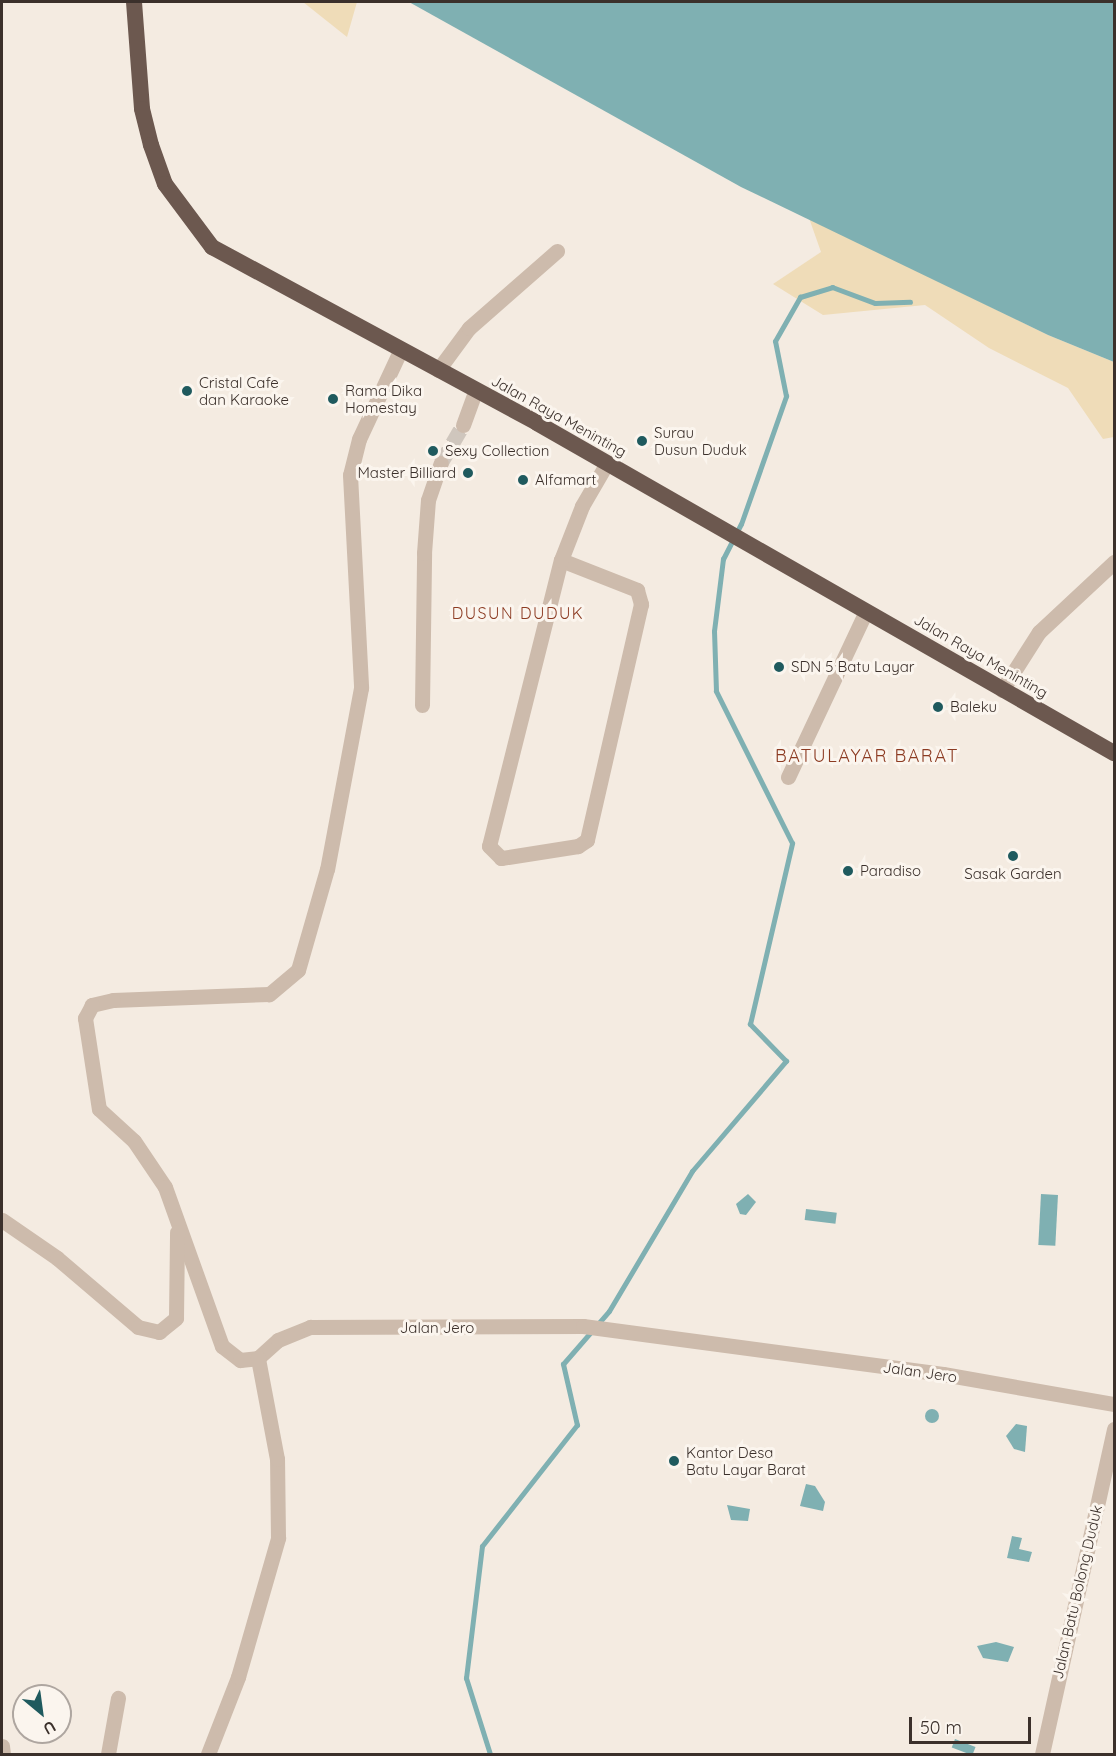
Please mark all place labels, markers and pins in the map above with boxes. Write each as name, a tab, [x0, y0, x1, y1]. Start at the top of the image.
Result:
place label: Cristal Cafe dan Karaoke	[199, 373, 289, 408]
place label: Rama Dika Homestay	[345, 381, 422, 416]
marker: Cristal Cafe dan Karaoke	[180, 384, 194, 398]
marker: Rama Dika Homestay	[326, 392, 340, 406]
place label: Surau Dusun Duduk	[654, 423, 747, 458]
marker: Surau Dusun Duduk	[635, 434, 649, 448]
place label: Sexy Collection	[445, 442, 550, 460]
marker: Sexy Collection	[426, 444, 440, 458]
place label: Master Billiard	[357, 464, 456, 482]
marker: Master Billiard	[461, 466, 475, 480]
place label: Alfamart	[535, 471, 596, 489]
marker: Alfamart	[516, 473, 530, 487]
place label: SDN 5 Batu Layar	[791, 658, 915, 676]
marker: SDN 5 Batu Layar	[772, 660, 786, 674]
place label: Baleku	[950, 698, 997, 716]
marker: Baleku	[931, 700, 945, 714]
marker: Sasak Garden	[1006, 849, 1020, 863]
place label: Paradiso	[860, 862, 921, 880]
marker: Paradiso	[841, 864, 855, 878]
place label: Sasak Garden	[964, 865, 1062, 883]
place label: Kantor Desa Batu Layar Barat	[686, 1443, 806, 1478]
marker: Kantor Desa Batu Layar Barat	[667, 1454, 681, 1468]

